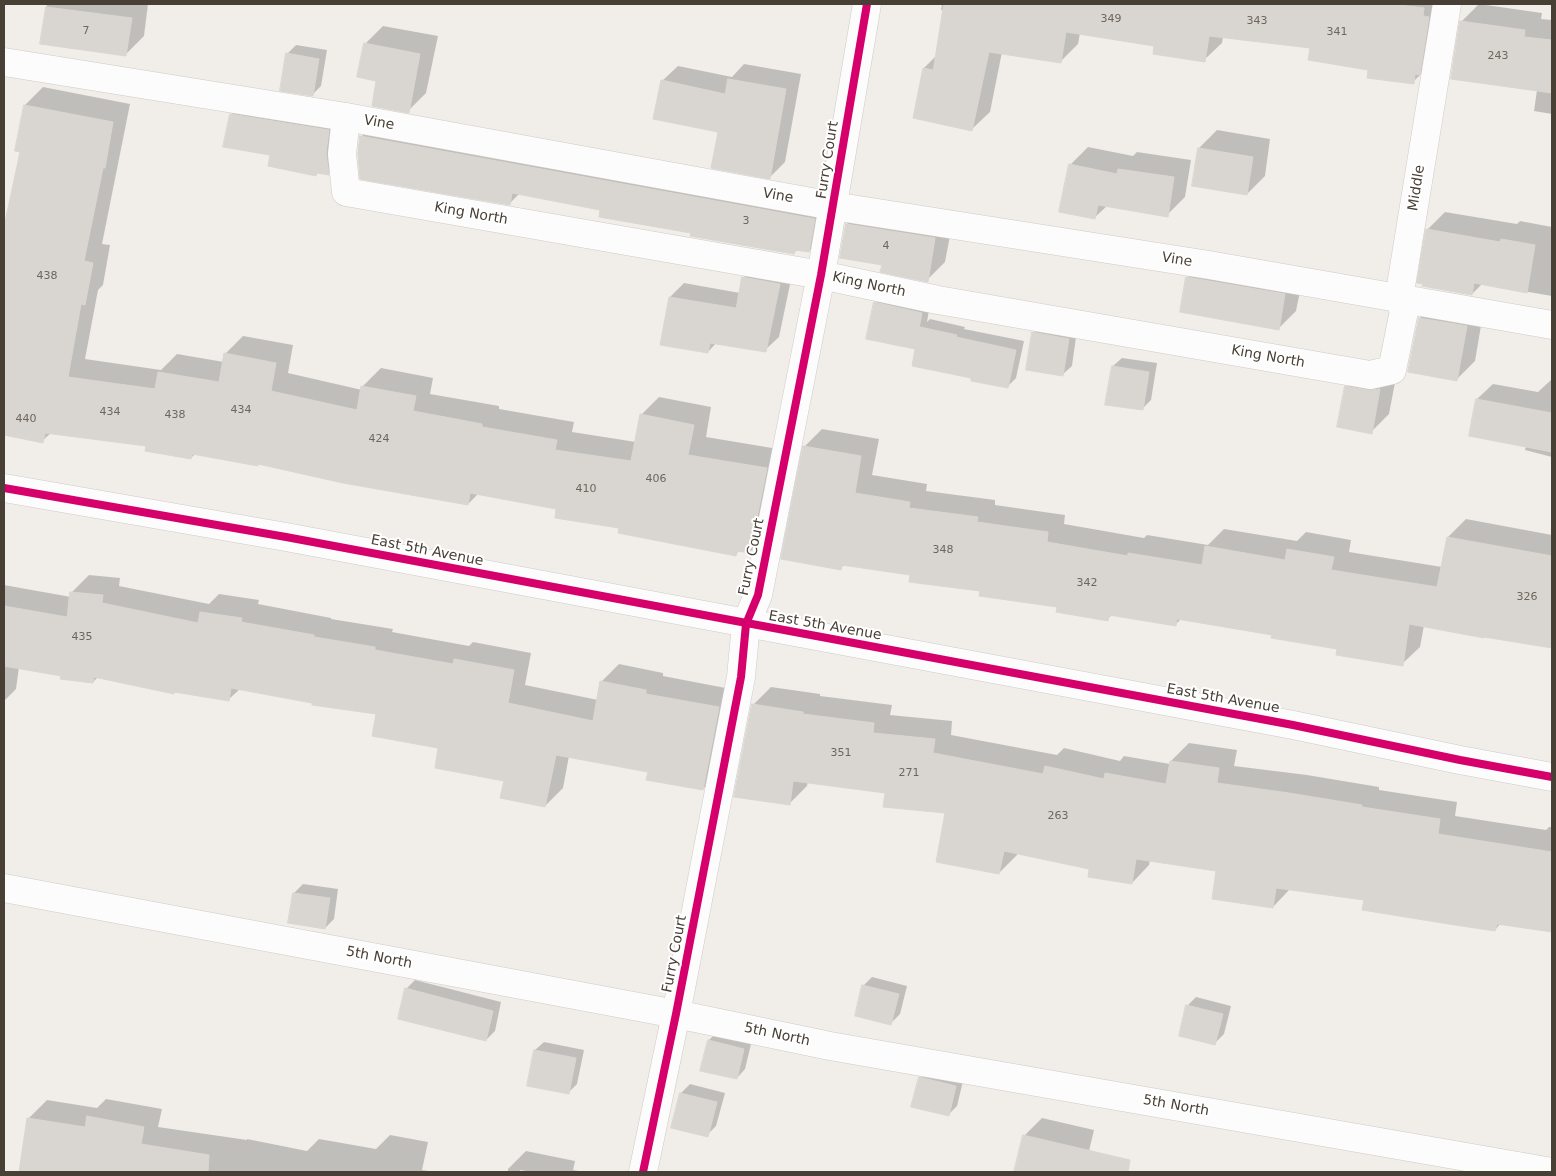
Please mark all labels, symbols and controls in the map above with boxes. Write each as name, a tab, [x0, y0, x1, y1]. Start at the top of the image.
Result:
house number: 349	[1101, 12, 1121, 26]
house number: 343	[1247, 14, 1267, 28]
house number: 7	[83, 24, 89, 38]
house number: 341	[1327, 25, 1347, 39]
house number: 243	[1488, 49, 1508, 63]
street label: Vine	[362, 112, 396, 134]
street label: Furry Court	[814, 120, 842, 200]
street label: Middle	[1405, 164, 1429, 212]
street label: Vine	[761, 185, 795, 207]
street label: King North	[433, 199, 509, 229]
house number: 3	[743, 214, 749, 228]
house number: 4	[883, 239, 889, 253]
street label: Vine	[1161, 249, 1193, 271]
house number: 438	[37, 269, 57, 283]
street label: King North	[831, 269, 907, 301]
street label: King North	[1230, 342, 1306, 372]
house number: 434	[231, 403, 251, 417]
house number: 434	[100, 405, 120, 419]
house number: 438	[165, 408, 185, 422]
house number: 440	[16, 412, 36, 426]
house number: 424	[369, 432, 389, 446]
house number: 406	[646, 472, 666, 486]
house number: 410	[576, 482, 596, 496]
street label: Furry Court	[736, 517, 768, 597]
street label: East 5th Avenue	[369, 532, 485, 570]
house number: 348	[933, 543, 953, 557]
house number: 342	[1077, 576, 1097, 590]
house number: 326	[1517, 590, 1537, 604]
street label: East 5th Avenue	[767, 608, 883, 644]
house number: 435	[72, 630, 92, 644]
street label: East 5th Avenue	[1165, 681, 1281, 717]
house number: 351	[831, 746, 851, 760]
house number: 271	[899, 766, 919, 780]
house number: 263	[1048, 809, 1068, 823]
street label: Furry Court	[659, 914, 691, 994]
street label: 5th North	[345, 943, 413, 973]
street label: 5th North	[743, 1020, 811, 1050]
street label: 5th North	[1142, 1092, 1210, 1120]

